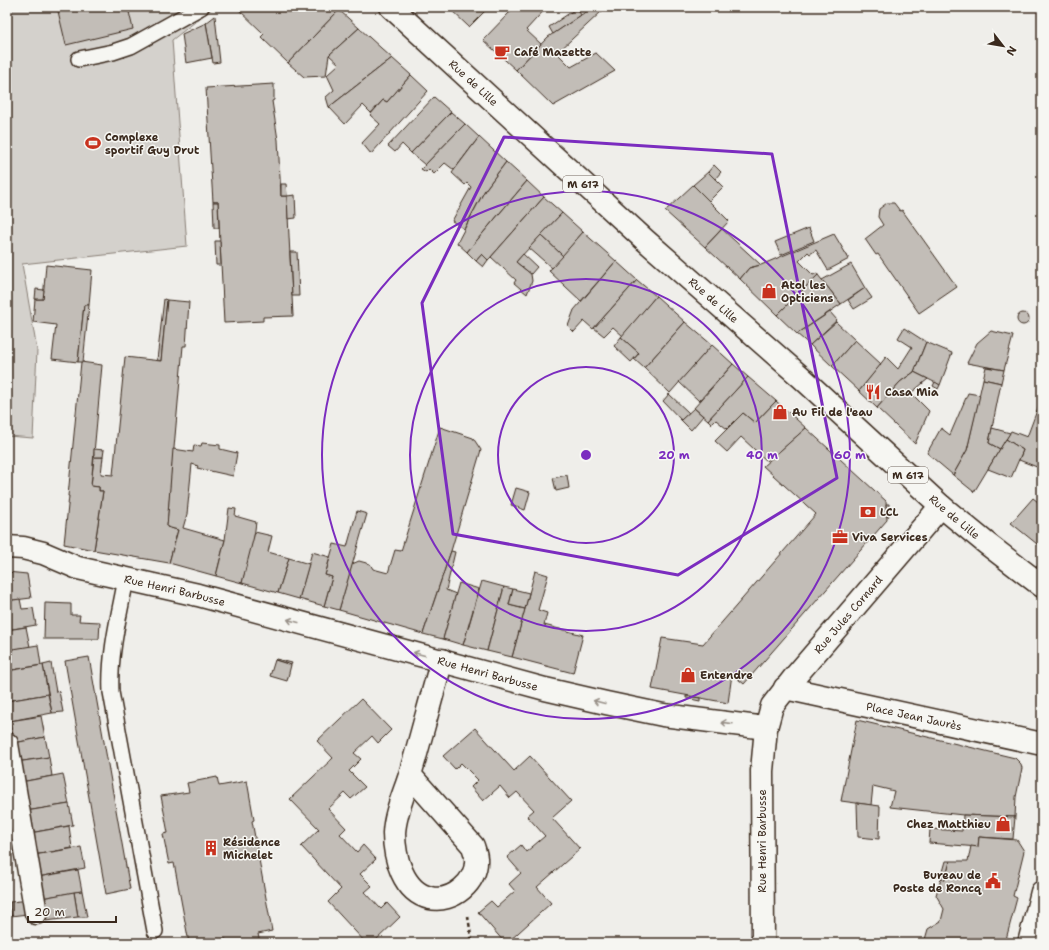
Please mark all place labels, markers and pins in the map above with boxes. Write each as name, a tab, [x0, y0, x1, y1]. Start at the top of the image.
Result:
cafe icon: Café Mazette	[493, 43, 511, 61]
place label: Café Mazette	[514, 45, 592, 60]
place label: Complexe sportif Guy Drut	[105, 130, 200, 158]
sports icon: Complexe sportif Guy Drut	[84, 134, 102, 152]
place label: Atol les Opticiens	[781, 278, 833, 306]
shop icon: Atol les Opticiens	[760, 282, 778, 300]
restaurant icon: Casa Mia	[864, 383, 882, 401]
place label: Casa Mia	[885, 385, 939, 400]
shop icon: Au Fil de l'eau	[771, 403, 789, 421]
place label: Au Fil de l'eau	[792, 405, 873, 420]
centre of rings	[579, 448, 593, 462]
bank icon: LCL	[859, 503, 877, 521]
place label: LCL	[880, 505, 898, 520]
office icon: Viva Services	[831, 528, 849, 546]
place label: Viva Services	[852, 530, 928, 545]
shop icon: Entendre	[679, 666, 697, 684]
place label: Entendre	[700, 668, 753, 683]
shop icon: Chez Matthieu	[994, 815, 1012, 833]
place label: Chez Matthieu	[906, 817, 991, 832]
place label: Résidence Michelet	[223, 835, 281, 863]
building icon: Résidence Michelet	[202, 839, 220, 857]
place label: Bureau de Poste de Roncq	[893, 868, 982, 896]
public building icon: Bureau de Poste de Roncq	[984, 872, 1002, 890]

